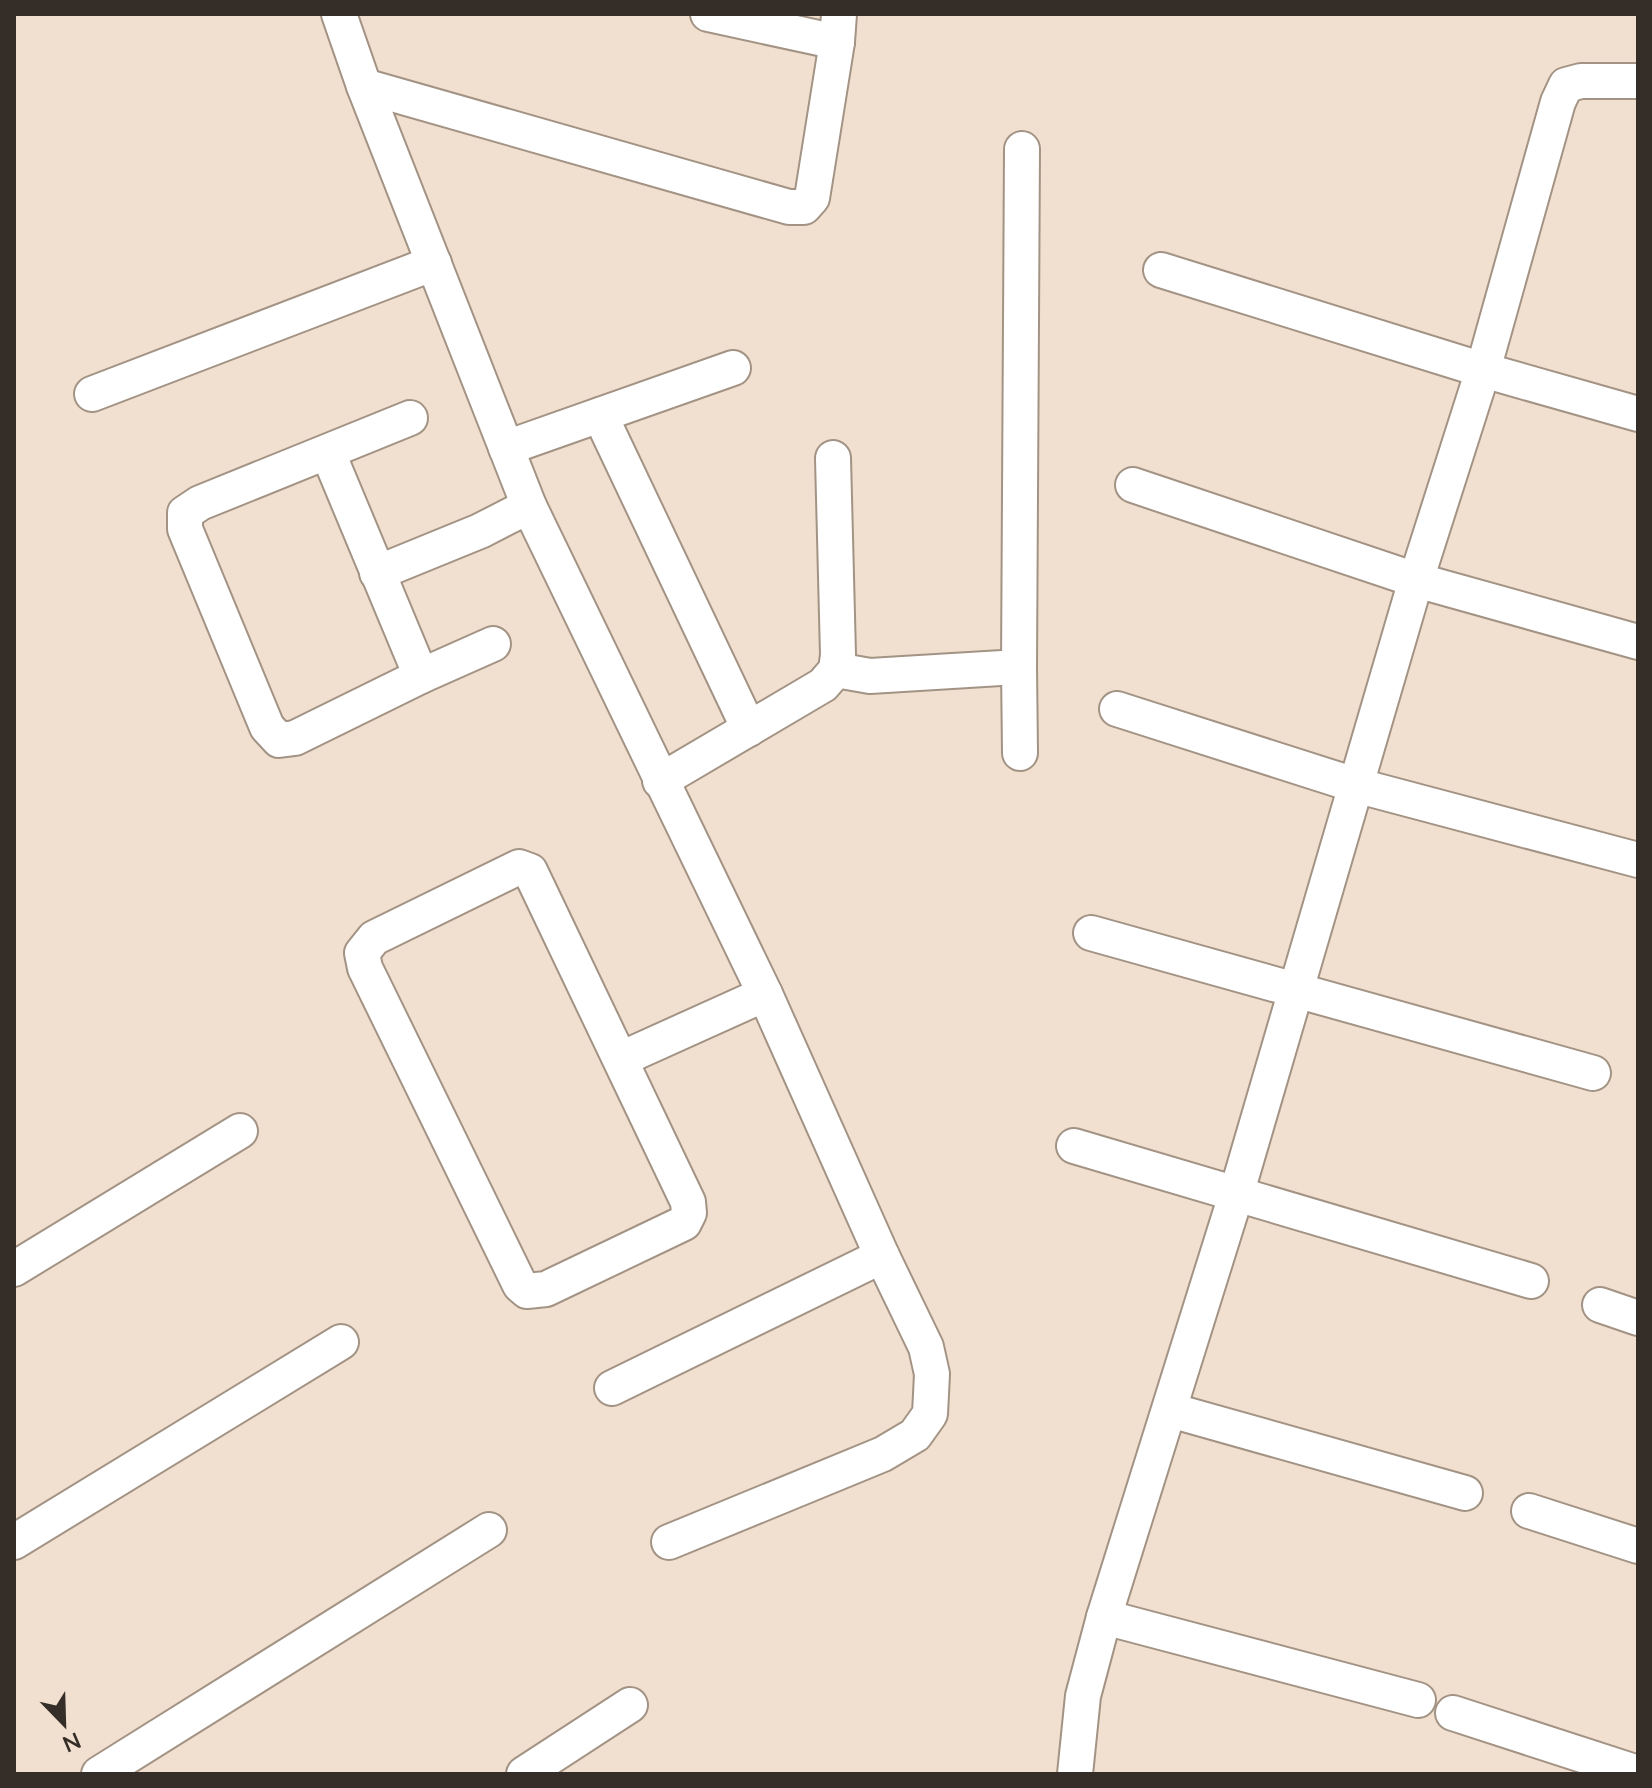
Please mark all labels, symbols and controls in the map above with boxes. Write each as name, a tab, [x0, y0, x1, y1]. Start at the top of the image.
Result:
north arrow	[24, 1684, 104, 1764]
text: N	[59, 1727, 85, 1759]

